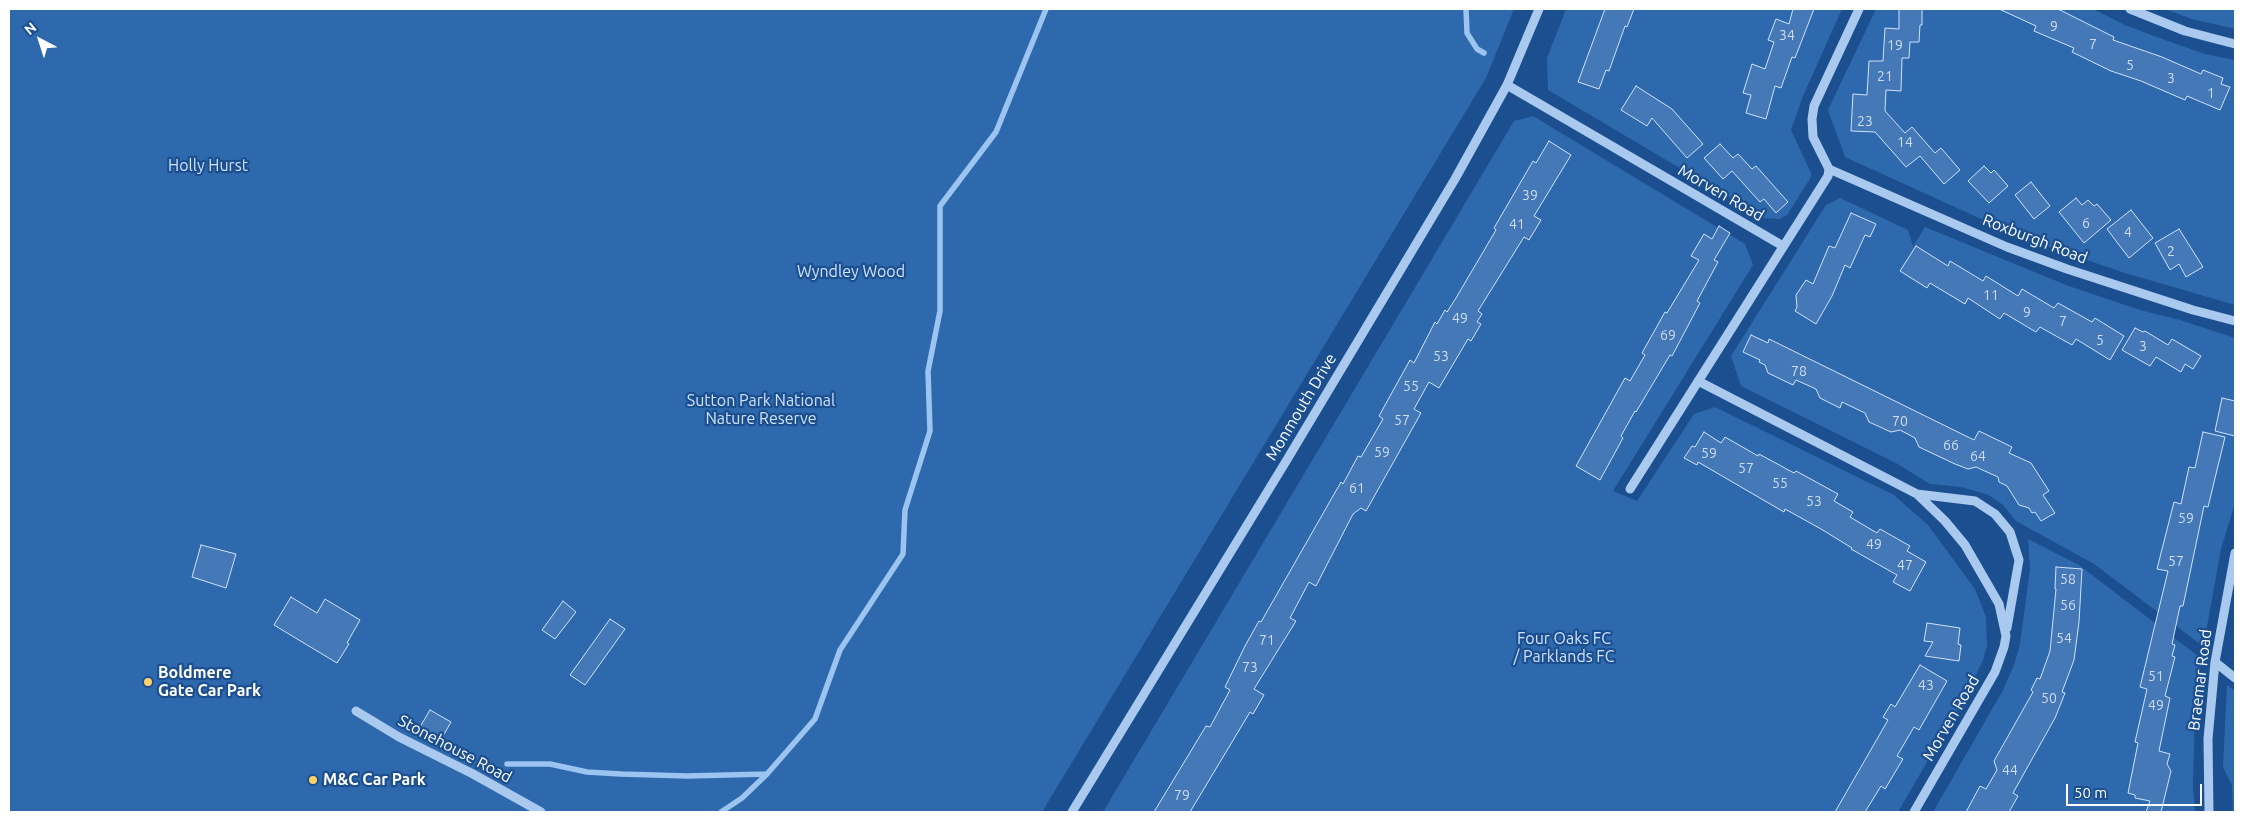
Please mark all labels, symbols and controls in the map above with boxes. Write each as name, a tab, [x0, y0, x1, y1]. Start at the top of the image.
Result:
north arrow	[15, 15, 65, 65]
house number: 9	[2050, 18, 2058, 34]
text: N	[21, 19, 39, 38]
house number: 34	[1779, 27, 1795, 43]
house number: 7	[2089, 36, 2097, 52]
house number: 19	[1887, 37, 1903, 53]
house number: 5	[2126, 57, 2134, 73]
house number: 21	[1877, 68, 1893, 84]
house number: 3	[2167, 70, 2175, 86]
house number: 1	[2207, 85, 2215, 101]
house number: 23	[1857, 113, 1873, 129]
house number: 14	[1897, 134, 1913, 150]
park label: Holly Hurst	[168, 156, 248, 176]
street label: Morven Road	[1675, 161, 1767, 225]
house number: 39	[1522, 187, 1538, 203]
street label: Roxburgh Road	[1980, 210, 2090, 268]
house number: 6	[2082, 215, 2090, 231]
house number: 41	[1509, 216, 1525, 232]
house number: 4	[2124, 224, 2132, 240]
house number: 2	[2167, 243, 2175, 259]
park label: Wyndley Wood	[797, 262, 905, 282]
house number: 11	[1983, 287, 1999, 303]
house number: 9	[2023, 304, 2031, 320]
house number: 49	[1452, 310, 1468, 326]
house number: 7	[2059, 313, 2067, 329]
house number: 69	[1660, 327, 1676, 343]
house number: 5	[2096, 332, 2104, 348]
house number: 3	[2139, 338, 2147, 354]
house number: 53	[1433, 348, 1449, 364]
street label: Monmouth Drive	[1261, 350, 1341, 464]
house number: 78	[1791, 363, 1807, 379]
house number: 55	[1403, 378, 1419, 394]
park label: Sutton Park National Nature Reserve	[687, 391, 835, 429]
house number: 57	[1394, 412, 1410, 428]
house number: 70	[1892, 413, 1908, 429]
house number: 66	[1943, 437, 1959, 453]
house number: 59	[1374, 444, 1390, 460]
house number: 59	[1701, 445, 1717, 461]
house number: 64	[1970, 448, 1986, 464]
house number: 57	[1738, 460, 1754, 476]
house number: 55	[1772, 475, 1788, 491]
house number: 61	[1349, 480, 1365, 496]
house number: 53	[1806, 493, 1822, 509]
house number: 59	[2178, 510, 2194, 526]
house number: 49	[1866, 536, 1882, 552]
house number: 57	[2168, 553, 2184, 569]
house number: 47	[1897, 557, 1913, 573]
house number: 58	[2060, 571, 2076, 587]
house number: 56	[2060, 597, 2076, 613]
street label: Braemar Road	[2184, 628, 2216, 732]
park label: Four Oaks FC / Parklands FC	[1513, 629, 1615, 667]
house number: 54	[2056, 630, 2072, 646]
house number: 71	[1259, 632, 1275, 648]
house number: 73	[1242, 659, 1258, 675]
place label: Boldmere Gate Car Park	[158, 663, 261, 701]
house number: 51	[2148, 668, 2164, 684]
street label: Morven Road	[1919, 672, 1983, 764]
marker: Boldmere Gate Car Park	[142, 676, 154, 688]
house number: 43	[1918, 677, 1934, 693]
house number: 50	[2041, 690, 2057, 706]
house number: 49	[2148, 697, 2164, 713]
street label: Stonehouse Road	[395, 711, 515, 787]
house number: 44	[2002, 762, 2018, 778]
place label: M&C Car Park	[323, 770, 426, 790]
marker: M&C Car Park	[307, 774, 319, 786]
scale bar	[2069, 774, 2205, 806]
text: 50 m	[2074, 784, 2107, 801]
house number: 79	[1174, 787, 1190, 803]

